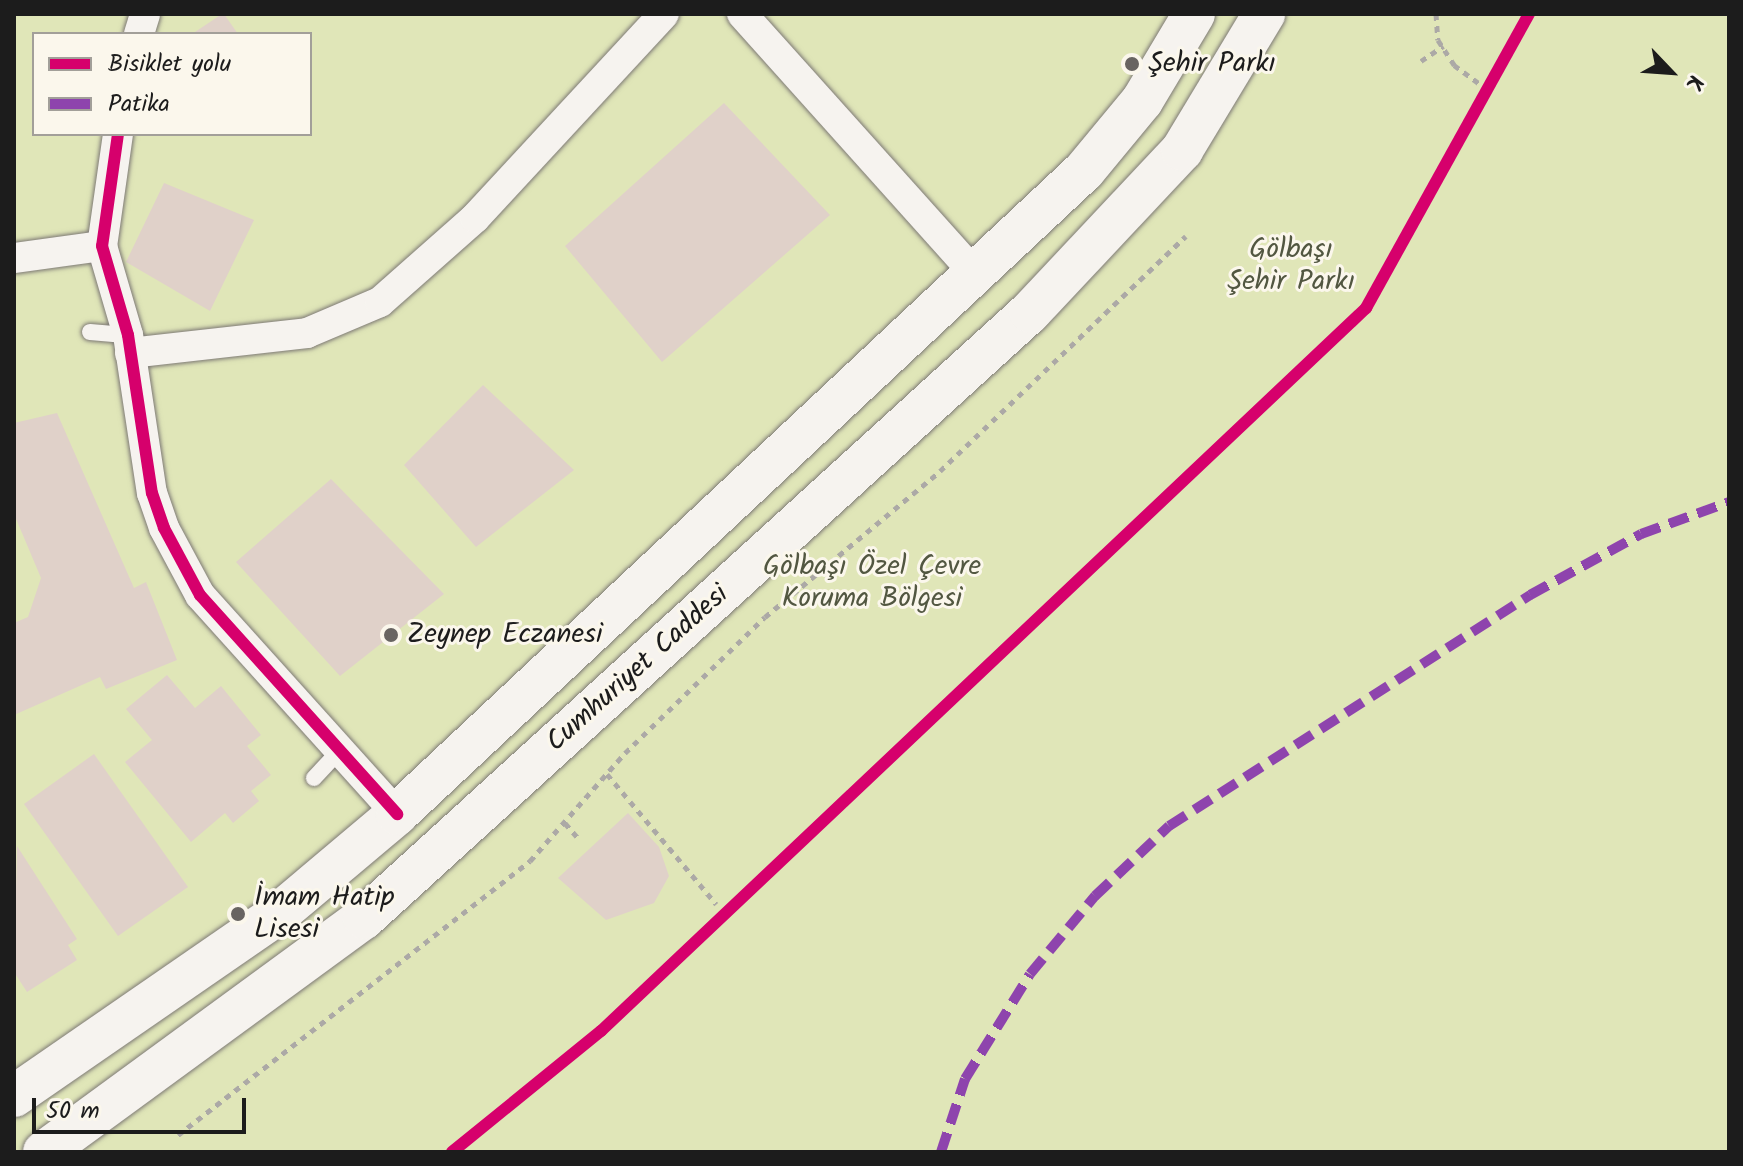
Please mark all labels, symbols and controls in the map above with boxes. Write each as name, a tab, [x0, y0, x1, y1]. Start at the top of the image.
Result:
legend	[32, 32, 312, 136]
north arrow	[1631, 32, 1711, 112]
text: Bisiklet yolu	[108, 45, 231, 84]
place label: Şehir Parkı	[1148, 47, 1276, 81]
marker: Şehir Parkı	[1123, 55, 1141, 73]
text: K	[1675, 69, 1712, 96]
text: Patika	[108, 85, 170, 124]
park label: Gölbaşı Şehir Parkı	[1227, 233, 1355, 299]
park label: Gölbaşı Özel Çevre Koruma Bölgesi	[763, 550, 981, 616]
street label: Cumhuriyet Caddesi	[540, 578, 736, 760]
place label: Zeynep Eczanesi	[407, 618, 603, 652]
marker: Zeynep Eczanesi	[382, 626, 400, 644]
place label: İmam Hatip Lisesi	[254, 881, 394, 947]
marker: İmam Hatip Lisesi	[229, 905, 247, 923]
scale bar	[36, 1082, 250, 1132]
text: 50 m	[46, 1092, 100, 1131]

